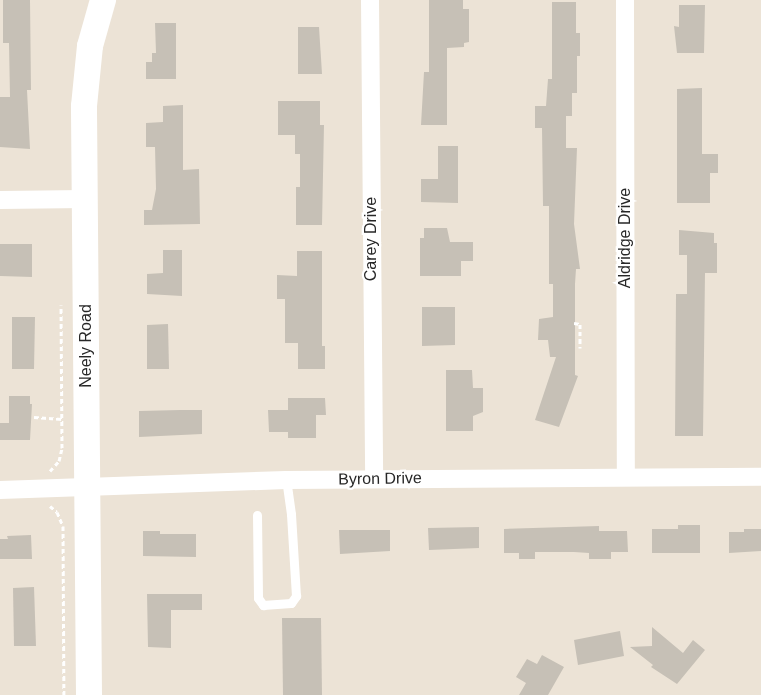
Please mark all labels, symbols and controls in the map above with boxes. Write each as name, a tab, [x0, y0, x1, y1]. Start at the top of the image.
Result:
street label: Aldridge Drive	[615, 188, 635, 288]
street label: Carey Drive	[361, 197, 381, 281]
street label: Neely Road	[76, 304, 96, 388]
street label: Byron Drive	[338, 469, 422, 489]

